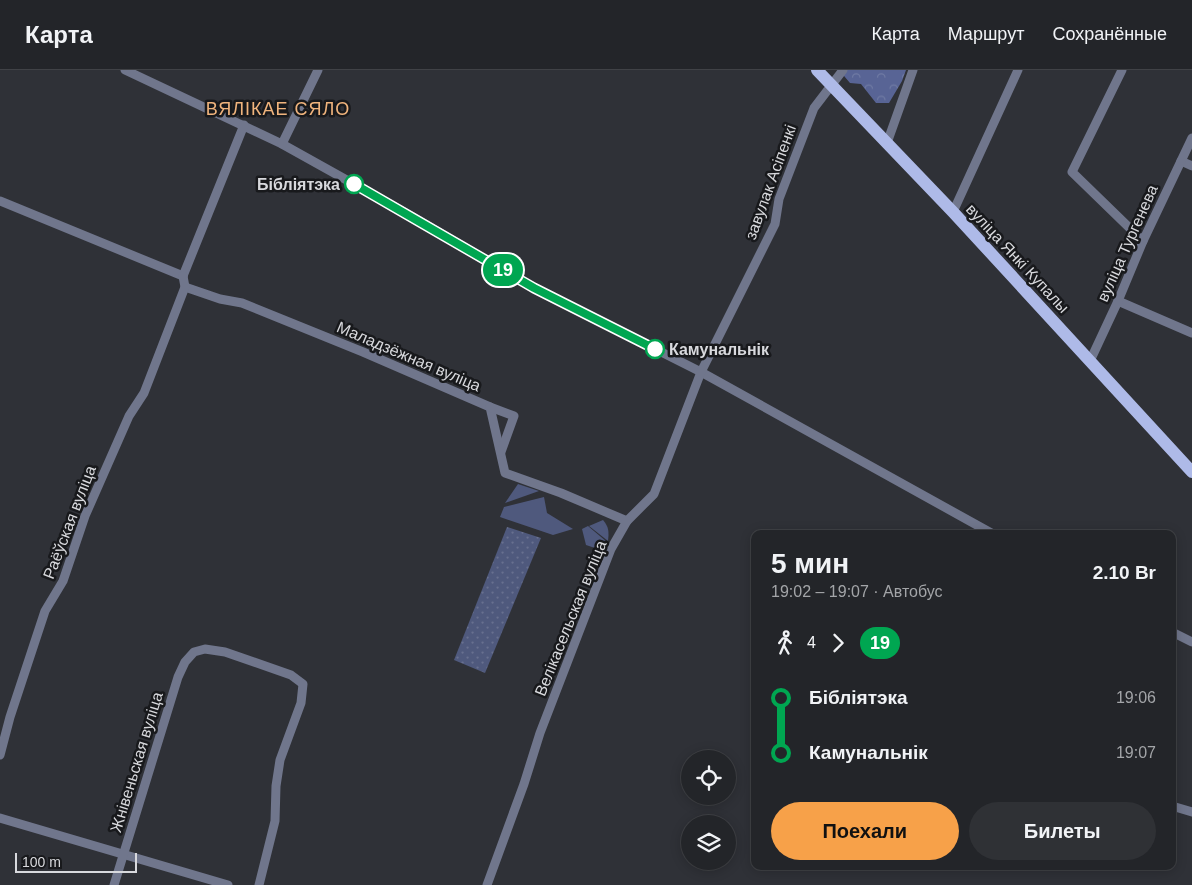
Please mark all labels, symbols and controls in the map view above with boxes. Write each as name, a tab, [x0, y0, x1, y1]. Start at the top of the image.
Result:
text: Карта	[25, 21, 93, 48]
text: Карта	[872, 24, 920, 44]
text: Маршрут	[948, 24, 1024, 44]
text: Сохранённые	[1052, 24, 1167, 44]
district label: ВЯЛІКАЕ СЯЛО	[206, 99, 350, 119]
street label: завулак Асіпенкі	[742, 122, 799, 242]
marker: Бібліятэка	[344, 174, 364, 194]
place label: Бібліятэка	[257, 176, 340, 193]
street label: вуліца Тургенева	[1094, 182, 1161, 304]
street label: вуліца Янкі Купалы	[963, 201, 1072, 316]
line badge: 19	[480, 254, 526, 286]
text: 19	[493, 260, 513, 280]
street label: Маладзёжная вуліца	[334, 318, 483, 395]
marker: Камунальнік	[645, 339, 665, 359]
place label: Камунальнік	[669, 341, 770, 358]
street label: Раёўская вуліца	[40, 463, 99, 581]
street label: Велікасельская вуліца	[531, 538, 610, 698]
text: 5 мин	[771, 548, 849, 579]
text: 2.10 Br	[1093, 562, 1156, 583]
text: 19:02 – 19:07 · Автобус	[771, 583, 943, 600]
icon: walk	[771, 629, 799, 657]
icon: forward	[824, 629, 852, 657]
text: 19	[870, 633, 890, 653]
text: 4	[807, 634, 816, 651]
text: Бібліятэка	[809, 687, 908, 708]
text: 19:06	[1116, 689, 1156, 706]
street label: Жнівеньская вуліца	[107, 690, 166, 834]
text: Камунальнік	[809, 742, 928, 763]
text: 19:07	[1116, 744, 1156, 761]
map controls	[681, 750, 736, 870]
button: locate	[681, 750, 736, 805]
button: Поехали	[771, 802, 959, 860]
button: Билеты	[969, 802, 1156, 860]
button: layers	[681, 815, 736, 870]
scale bar	[15, 850, 138, 873]
text: 100 m	[22, 854, 61, 870]

